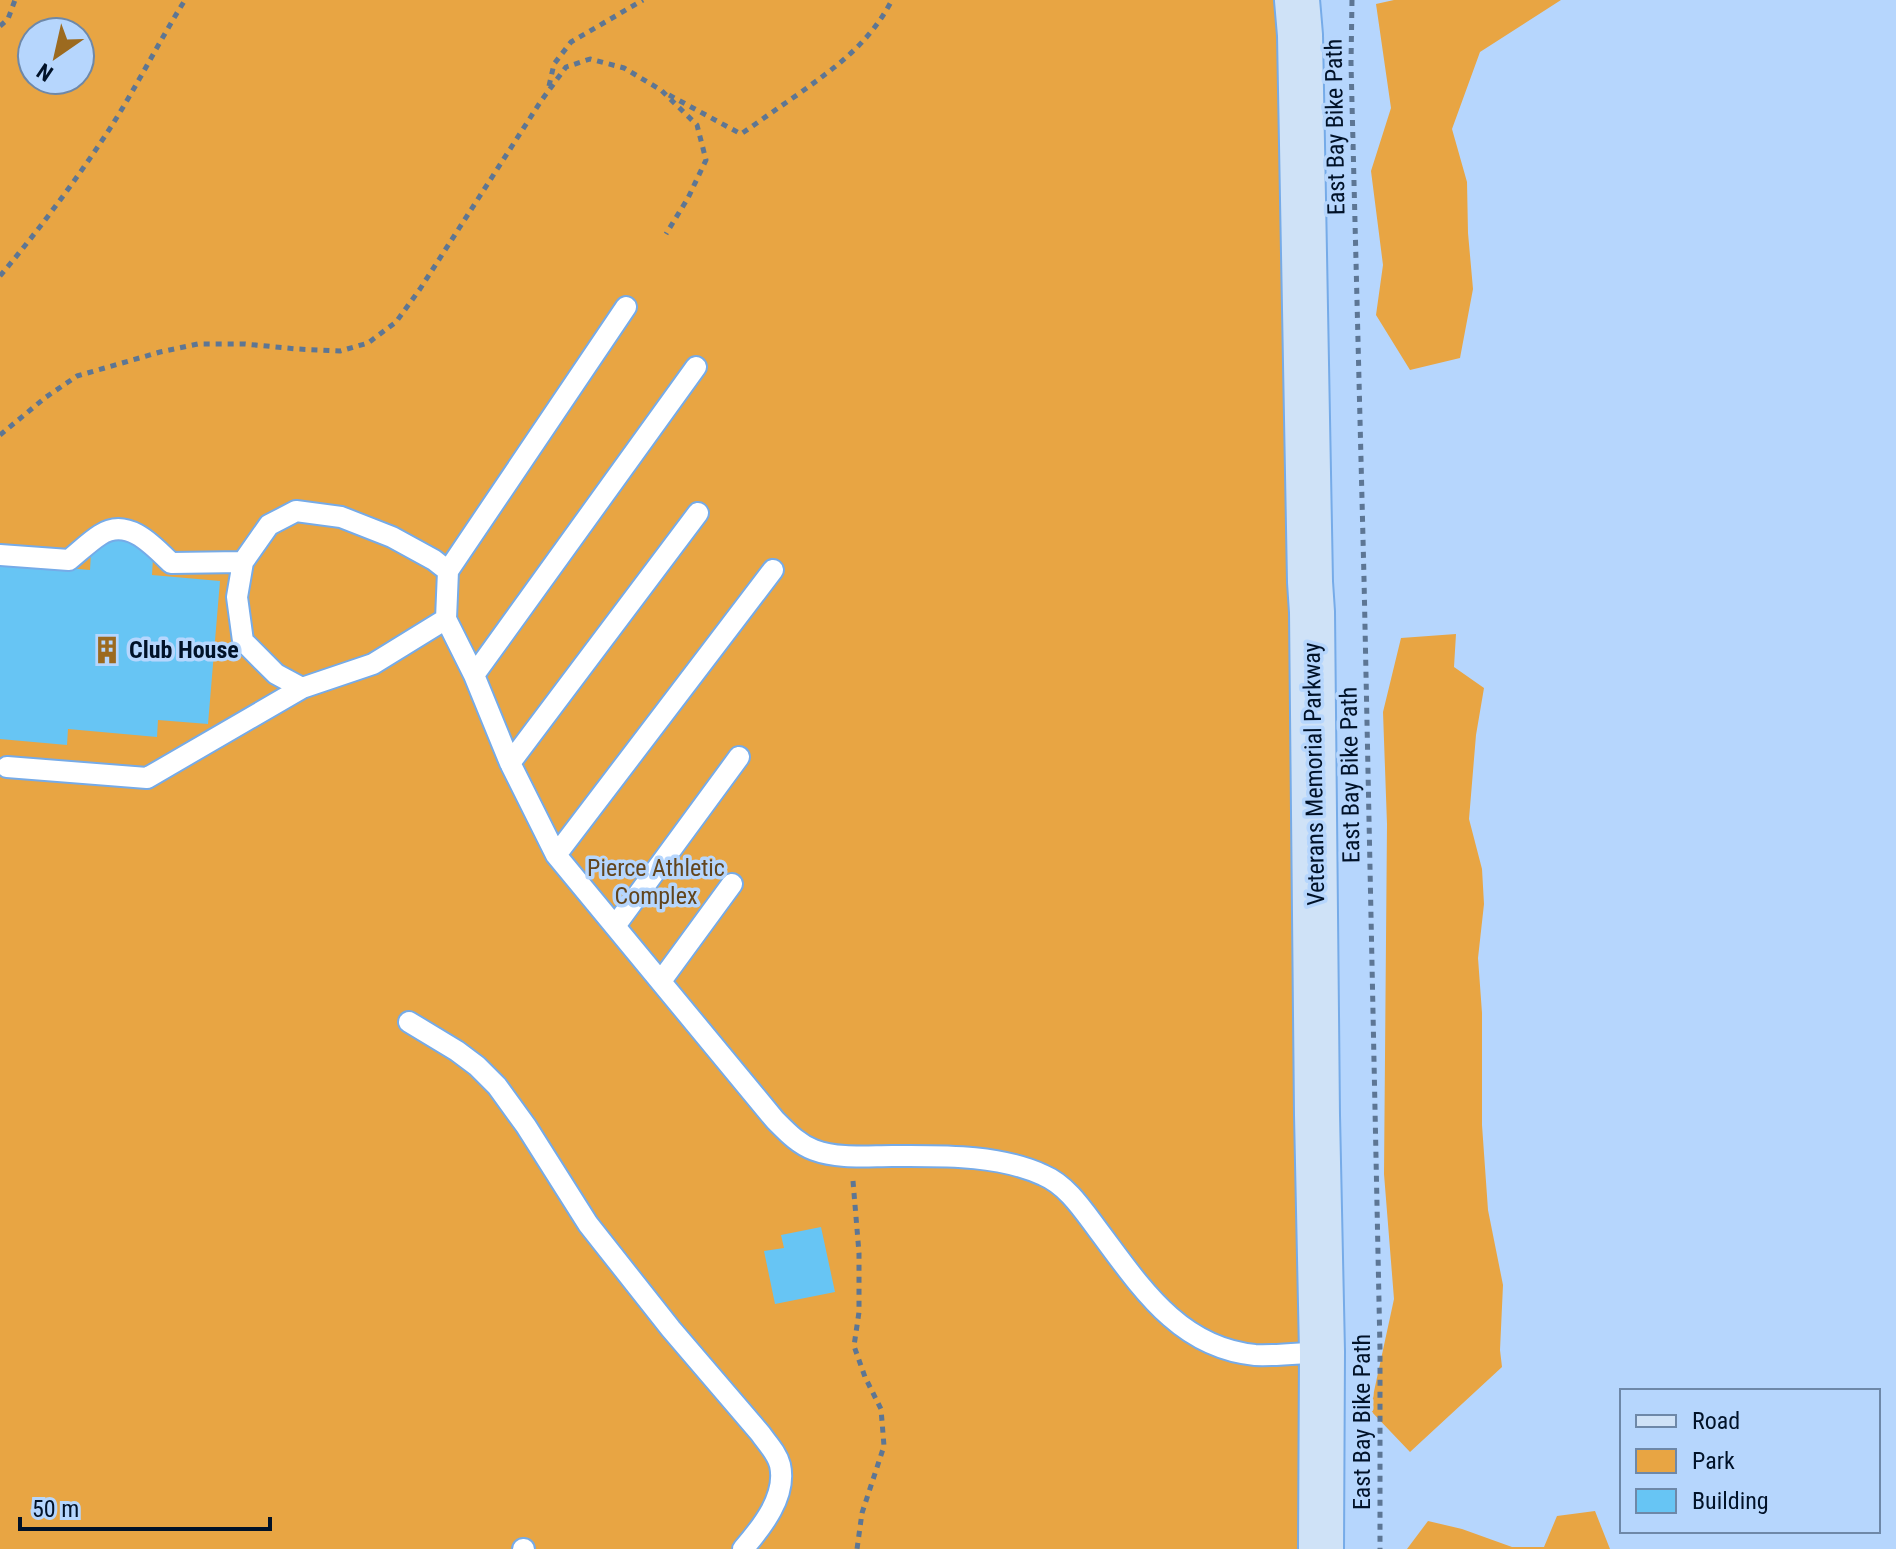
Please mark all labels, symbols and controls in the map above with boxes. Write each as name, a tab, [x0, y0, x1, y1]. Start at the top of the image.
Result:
north arrow	[16, 16, 96, 96]
street label: East Bay Bike Path	[1319, 39, 1351, 215]
text: N	[33, 58, 58, 86]
building icon: Club House	[92, 635, 122, 665]
place label: Club House	[129, 636, 239, 664]
street label: Veterans Memorial Parkway	[1298, 642, 1330, 906]
street label: East Bay Bike Path	[1334, 687, 1366, 863]
park label: Pierce Athletic Complex	[587, 854, 725, 910]
street label: East Bay Bike Path	[1348, 1334, 1376, 1510]
legend	[1620, 1389, 1880, 1533]
text: Road	[1692, 1407, 1740, 1435]
text: Park	[1692, 1447, 1735, 1475]
scale bar	[20, 1481, 270, 1531]
text: Building	[1692, 1487, 1769, 1515]
text: 50 m	[32, 1495, 79, 1523]

